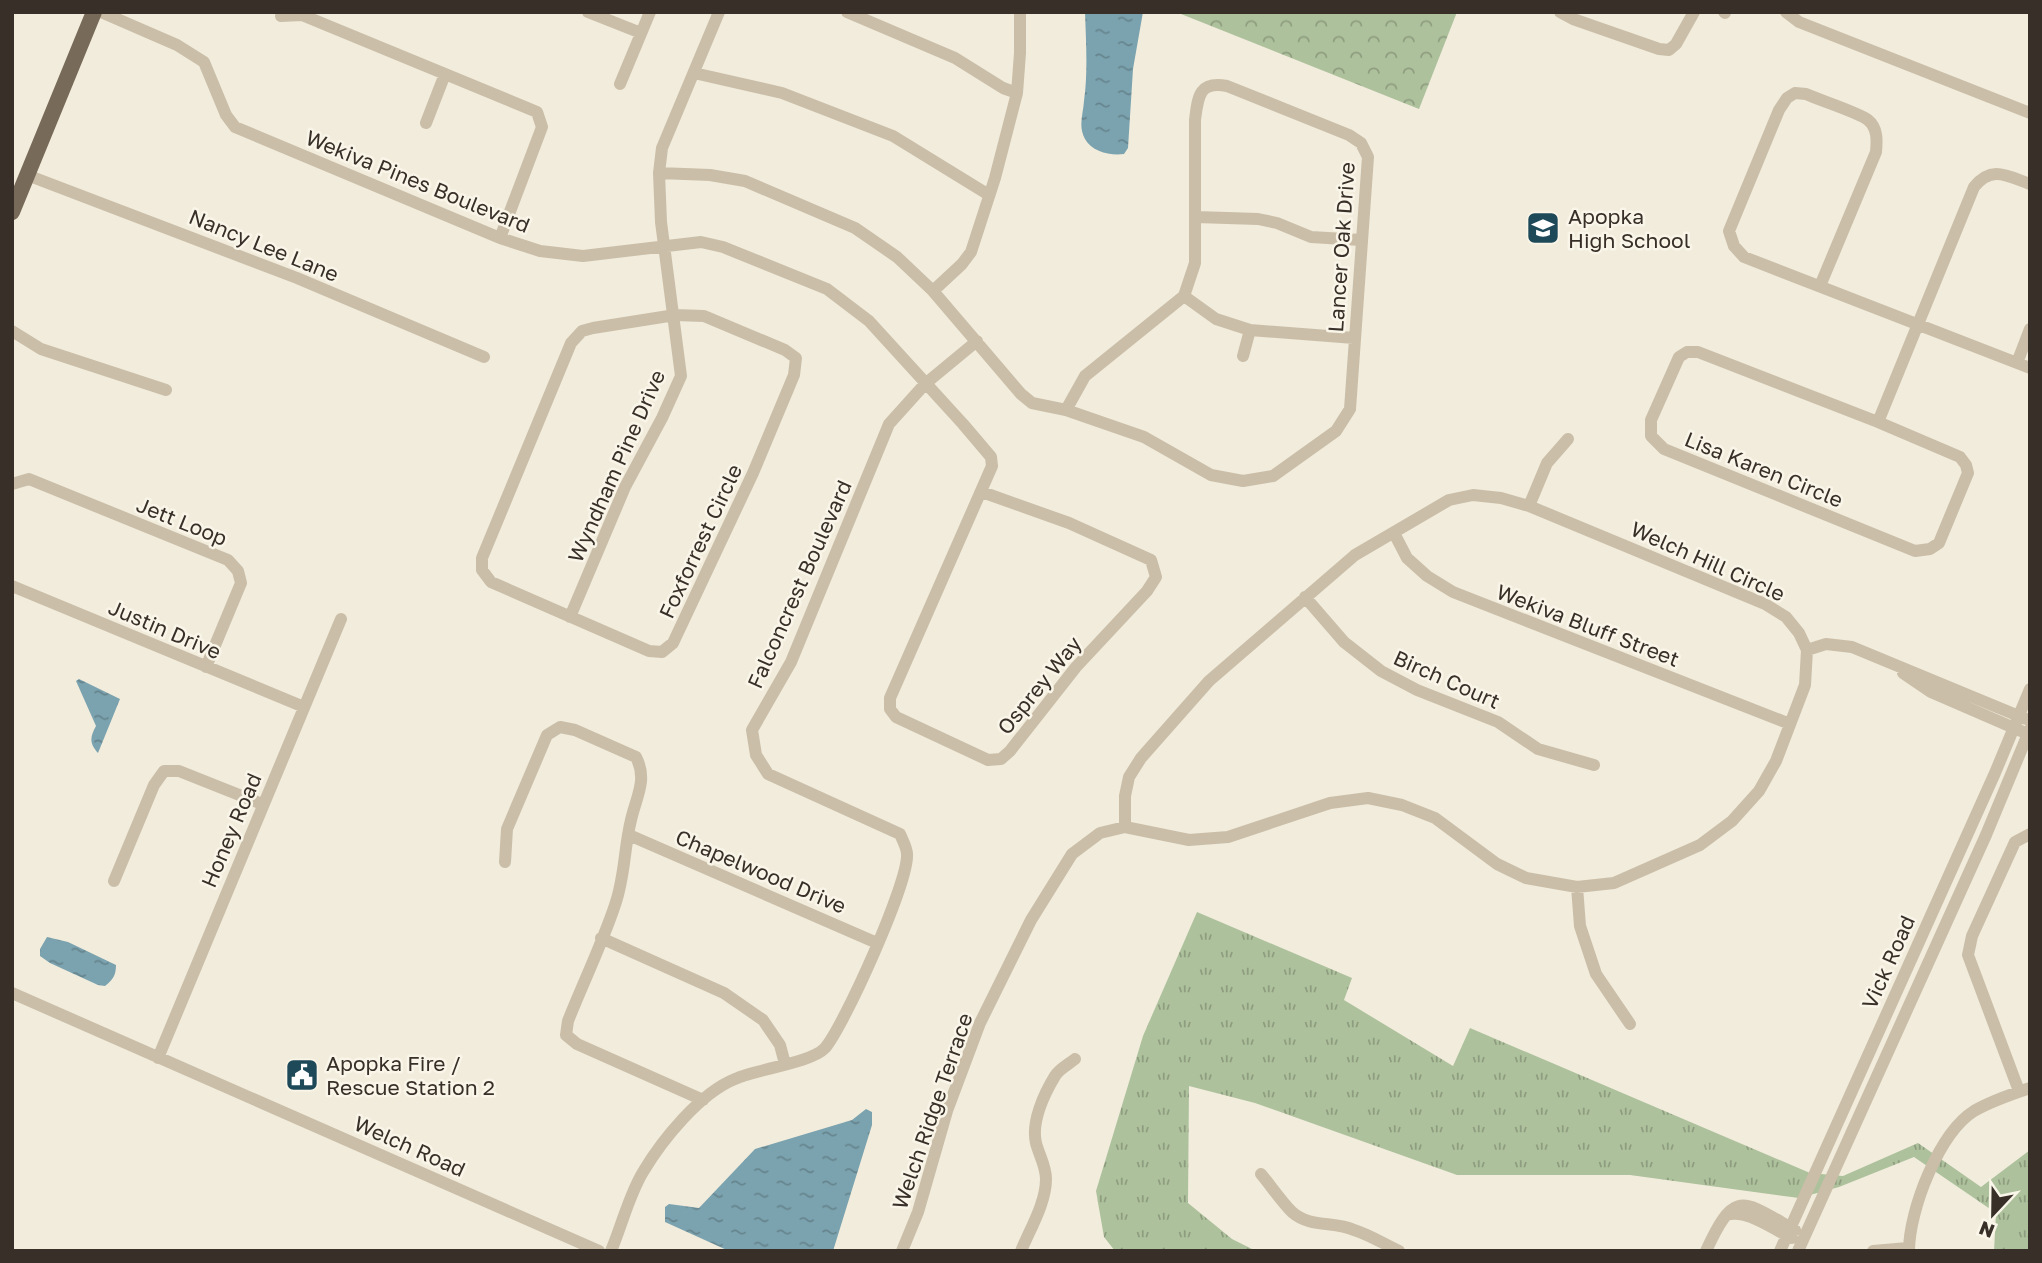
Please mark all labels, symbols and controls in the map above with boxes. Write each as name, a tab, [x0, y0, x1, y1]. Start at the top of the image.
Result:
street label: Wekiva Pines Boulevard	[302, 124, 534, 238]
street label: Lancer Oak Drive	[1322, 161, 1360, 333]
street label: Nancy Lee Lane	[185, 203, 343, 287]
place label: Apopka High School	[1568, 203, 1690, 253]
school or university icon: Apopka High School	[1524, 209, 1562, 247]
street label: Wyndham Pine Drive	[562, 366, 670, 566]
street label: Lisa Karen Circle	[1681, 425, 1847, 513]
street label: Foxforrest Circle	[653, 460, 747, 622]
street label: Falconcrest Boulevard	[741, 476, 857, 692]
street label: Jett Loop	[133, 491, 231, 551]
street label: Welch Hill Circle	[1627, 515, 1789, 607]
street label: Wekiva Bluff Street	[1493, 578, 1683, 672]
street label: Justin Drive	[105, 594, 225, 664]
street label: Osprey Way	[991, 630, 1087, 739]
street label: Birch Court	[1390, 644, 1504, 714]
street label: Honey Road	[195, 769, 267, 891]
street label: Chapelwood Drive	[672, 823, 850, 919]
street label: Vick Road	[1856, 911, 1920, 1013]
street label: Welch Ridge Terrace	[886, 1009, 978, 1213]
place label: Apopka Fire / Rescue Station 2	[326, 1050, 495, 1100]
public building icon: Apopka Fire / Rescue Station 2	[283, 1056, 321, 1094]
street label: Welch Road	[350, 1110, 470, 1182]
north arrow	[1958, 1179, 2028, 1249]
text: N	[1975, 1217, 1997, 1244]

